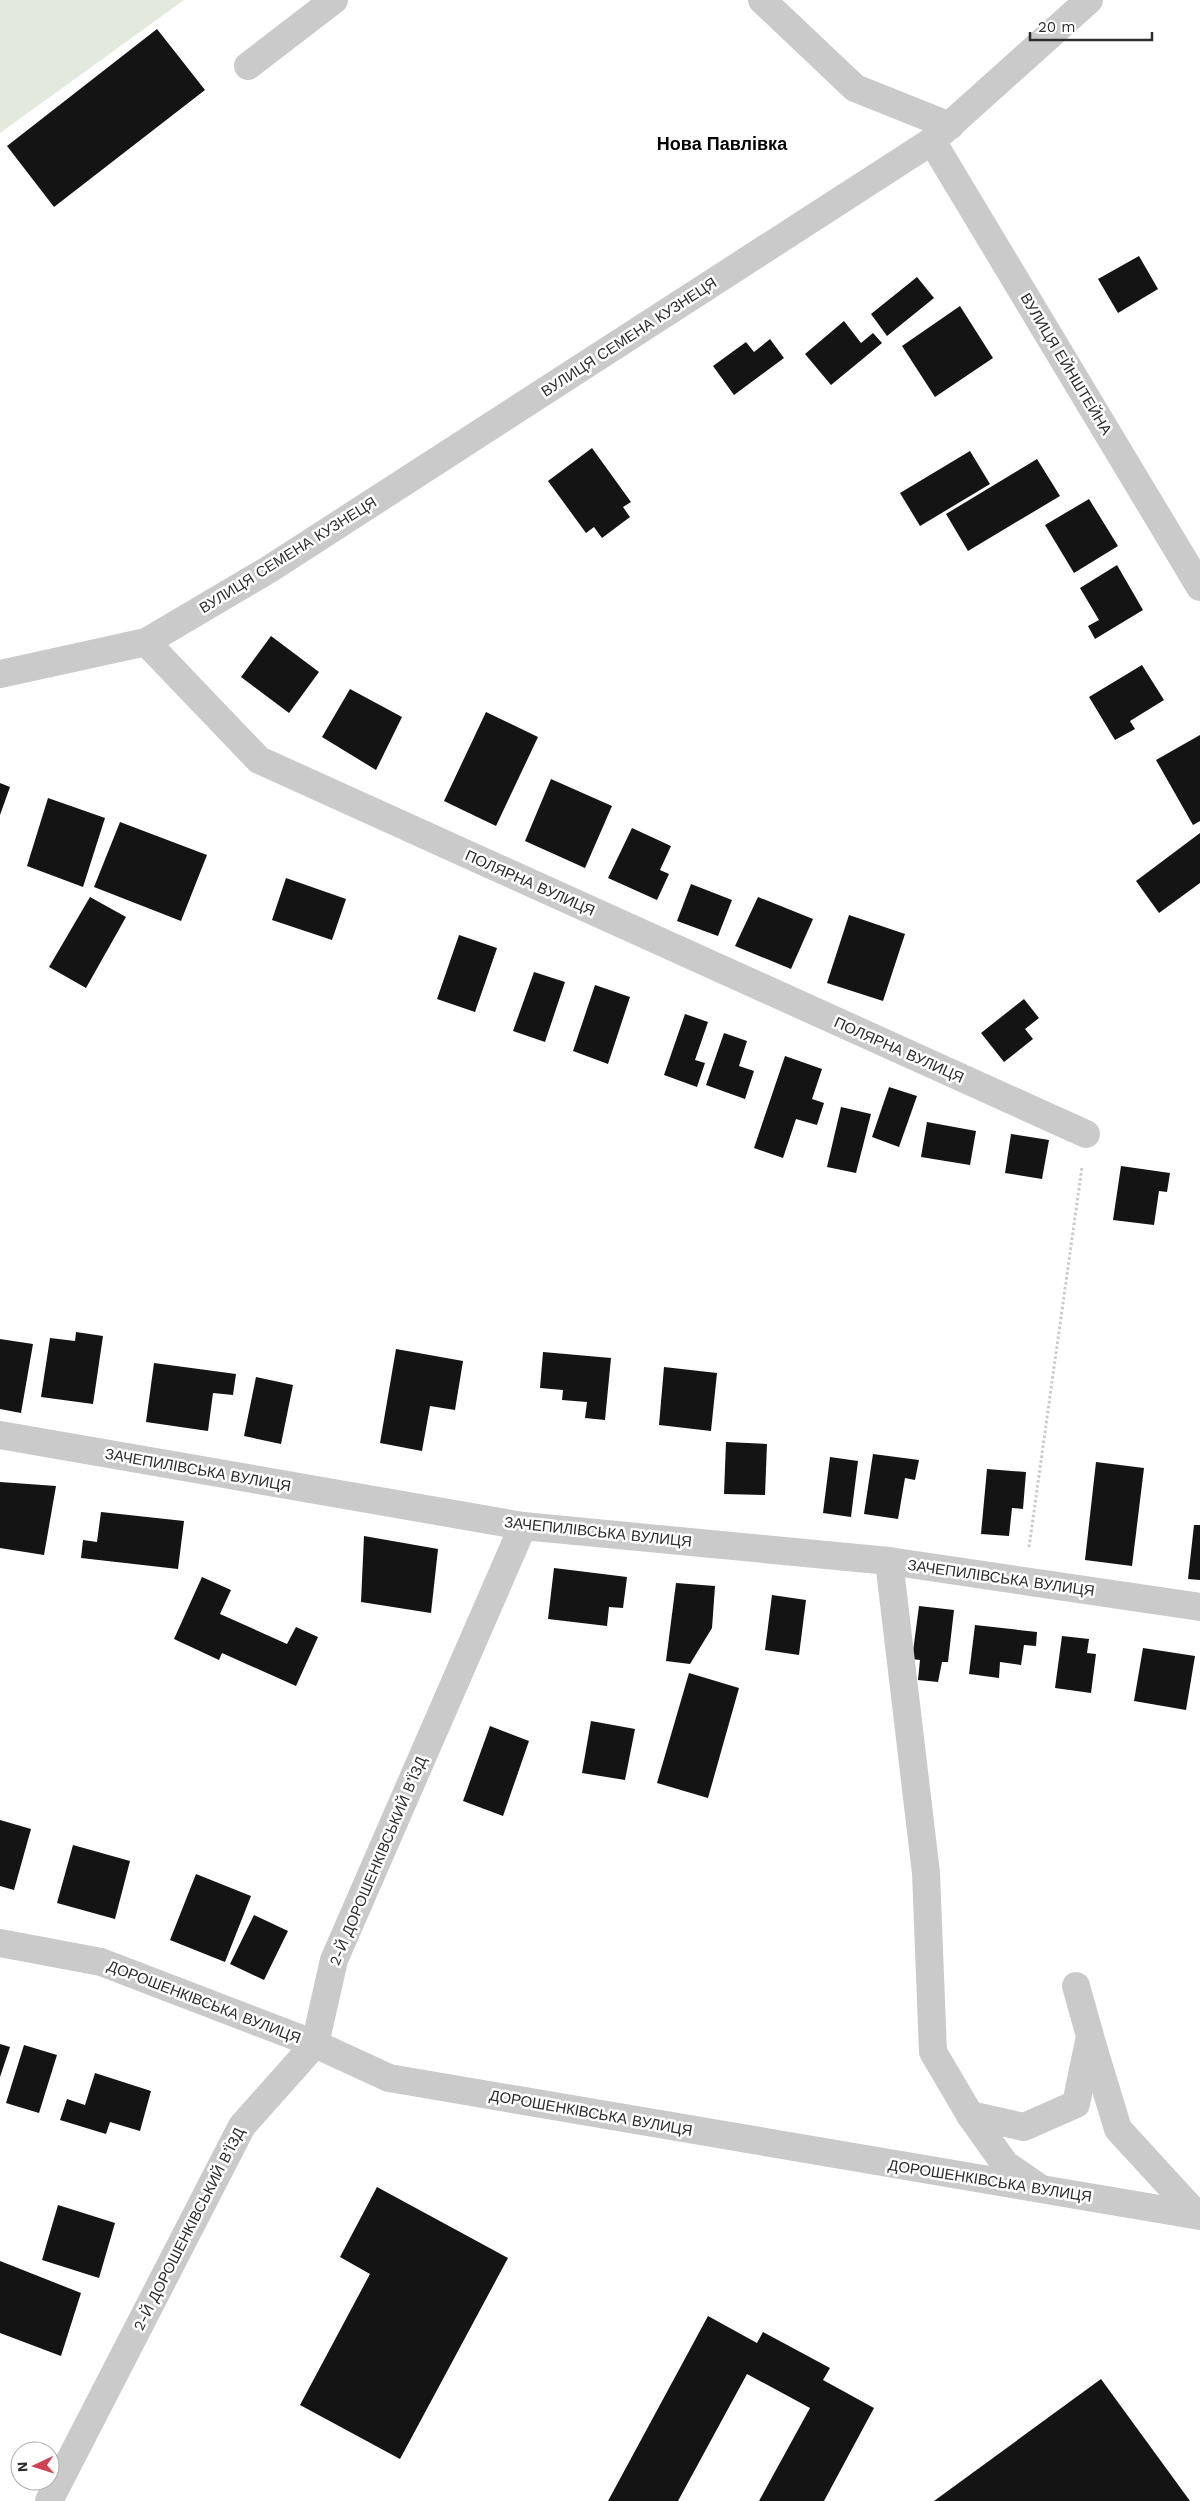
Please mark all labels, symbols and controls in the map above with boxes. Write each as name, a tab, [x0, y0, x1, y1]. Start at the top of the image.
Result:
scale bar	[1030, 10, 1152, 42]
text: 20 m	[1038, 18, 1076, 36]
district label: Нова Павлівка	[657, 133, 788, 154]
street label: ВУЛИЦЯ СЕМЕНА КУЗНЕЦЯ	[538, 274, 720, 400]
street label: ВУЛИЦЯ ЕЙНШТЕЙНА	[1016, 290, 1116, 438]
street label: ВУЛИЦЯ СЕМЕНА КУЗНЕЦЯ	[196, 493, 380, 617]
street label: ПОЛЯРНА ВУЛИЦЯ	[462, 846, 598, 920]
street label: ПОЛЯРНА ВУЛИЦЯ	[831, 1013, 967, 1087]
street label: ЗАЧЕПИЛІВСЬКА ВУЛИЦЯ	[104, 1445, 292, 1495]
street label: ЗАЧЕПИЛІВСЬКА ВУЛИЦЯ	[503, 1513, 693, 1551]
street label: ЗАЧЕПИЛІВСЬКА ВУЛИЦЯ	[906, 1556, 1096, 1600]
street label: 2-Й ДОРОШЕНКІВСЬКИЙ В’ЇЗД	[326, 1754, 430, 1968]
street label: ДОРОШЕНКІВСЬКА ВУЛИЦЯ	[105, 1957, 303, 2047]
street label: ДОРОШЕНКІВСЬКА ВУЛИЦЯ	[488, 2086, 694, 2140]
street label: 2-Й ДОРОШЕНКІВСЬКИЙ В’ЇЗД	[130, 2124, 248, 2334]
street label: ДОРОШЕНКІВСЬКА ВУЛИЦЯ	[887, 2156, 1093, 2206]
north arrow	[10, 2441, 60, 2491]
text: N	[14, 2461, 30, 2473]

